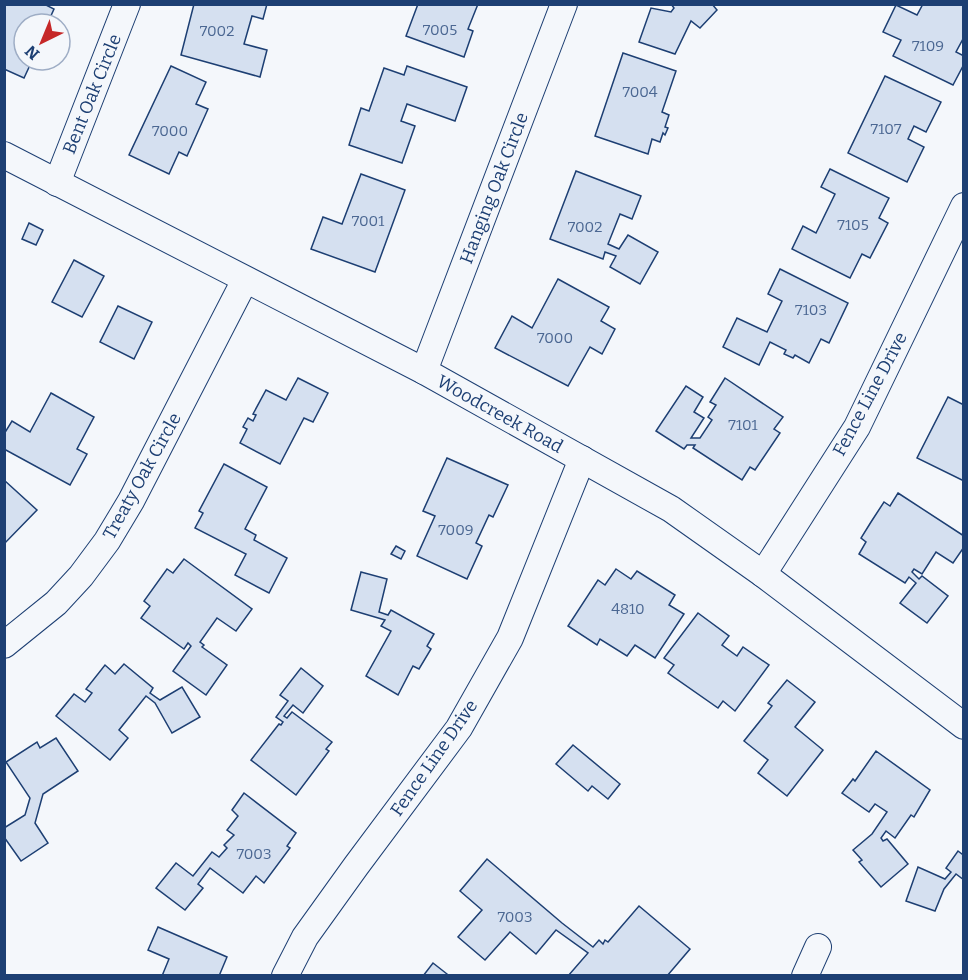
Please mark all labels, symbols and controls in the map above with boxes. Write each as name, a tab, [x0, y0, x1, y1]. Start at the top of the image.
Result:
north arrow	[12, 12, 72, 72]
house number: 7005	[423, 21, 457, 39]
house number: 7002	[200, 22, 234, 40]
street label: Bent Oak Circle	[58, 31, 126, 157]
house number: 7109	[912, 37, 944, 55]
text: N	[21, 41, 43, 64]
house number: 7004	[622, 83, 658, 101]
street label: Hanging Oak Circle	[455, 109, 533, 267]
house number: 7107	[871, 120, 902, 138]
house number: 7000	[152, 122, 188, 140]
house number: 7001	[352, 212, 384, 230]
house number: 7105	[837, 216, 869, 234]
house number: 7002	[568, 218, 602, 236]
house number: 7103	[795, 301, 827, 319]
street label: Fence Line Drive	[828, 328, 912, 460]
house number: 7000	[537, 329, 573, 347]
street label: Woodcreek Road	[433, 370, 567, 458]
street label: Treaty Oak Circle	[98, 409, 186, 543]
house number: 7101	[728, 416, 758, 434]
house number: 7009	[438, 521, 474, 539]
house number: 4810	[611, 600, 645, 618]
street label: Fence Line Drive	[386, 696, 482, 820]
house number: 7003	[236, 845, 272, 863]
house number: 7003	[497, 908, 533, 926]

